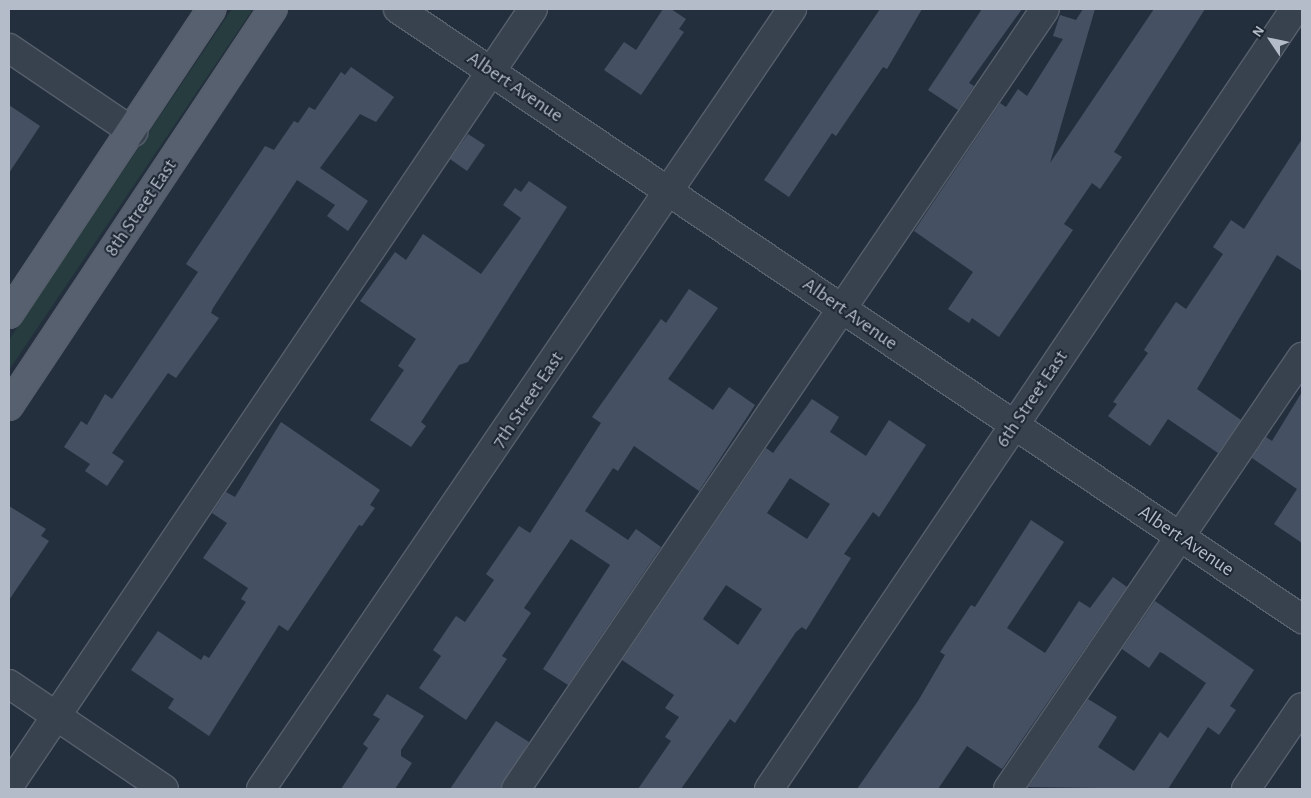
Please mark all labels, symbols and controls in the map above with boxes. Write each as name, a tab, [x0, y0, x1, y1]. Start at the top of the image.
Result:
north arrow	[1246, 15, 1296, 65]
text: N	[1250, 24, 1267, 40]
street label: Albert Avenue	[463, 46, 567, 128]
street label: 8th Street East	[100, 155, 182, 261]
street label: Albert Avenue	[798, 272, 902, 356]
street label: 6th Street East	[991, 346, 1073, 452]
street label: 7th Street East	[487, 347, 569, 453]
street label: Albert Avenue	[1134, 500, 1238, 582]

